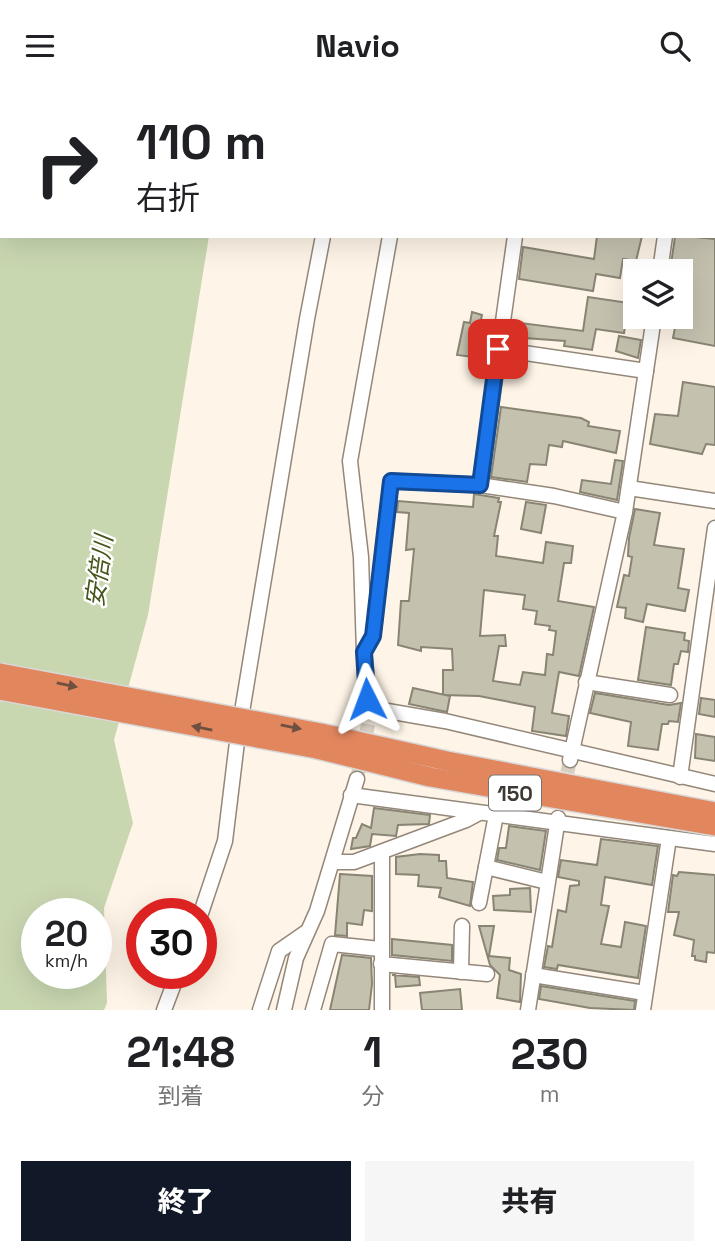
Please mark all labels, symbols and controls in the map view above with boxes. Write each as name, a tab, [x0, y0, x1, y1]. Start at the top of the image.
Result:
text: Navio	[315, 26, 400, 66]
icon: menu	[21, 27, 59, 65]
icon: search	[656, 27, 694, 65]
text: 110 m	[136, 111, 266, 173]
icon: right	[21, 119, 112, 210]
text: 右折	[136, 178, 200, 218]
map controls	[623, 259, 693, 329]
button: layers	[623, 259, 693, 329]
pin	[468, 319, 528, 379]
icon: arrive	[479, 330, 517, 368]
water label: 安倍川	[79, 530, 120, 609]
position arrow	[330, 662, 404, 736]
one-way arrow	[56, 680, 78, 691]
one-way arrow	[191, 722, 213, 733]
one-way arrow	[280, 722, 302, 733]
road number: 150	[489, 775, 541, 811]
speed limit sign: 30	[126, 898, 217, 989]
text: 20	[45, 912, 88, 956]
text: km/h	[45, 949, 88, 972]
text: 21:48	[126, 1026, 235, 1079]
text: 1	[363, 1026, 382, 1079]
text: 230	[511, 1028, 588, 1081]
text: m	[540, 1079, 560, 1109]
text: 到着	[158, 1081, 204, 1111]
text: 分	[361, 1081, 384, 1111]
button: 終了	[21, 1161, 351, 1241]
button: 共有	[365, 1161, 694, 1241]

